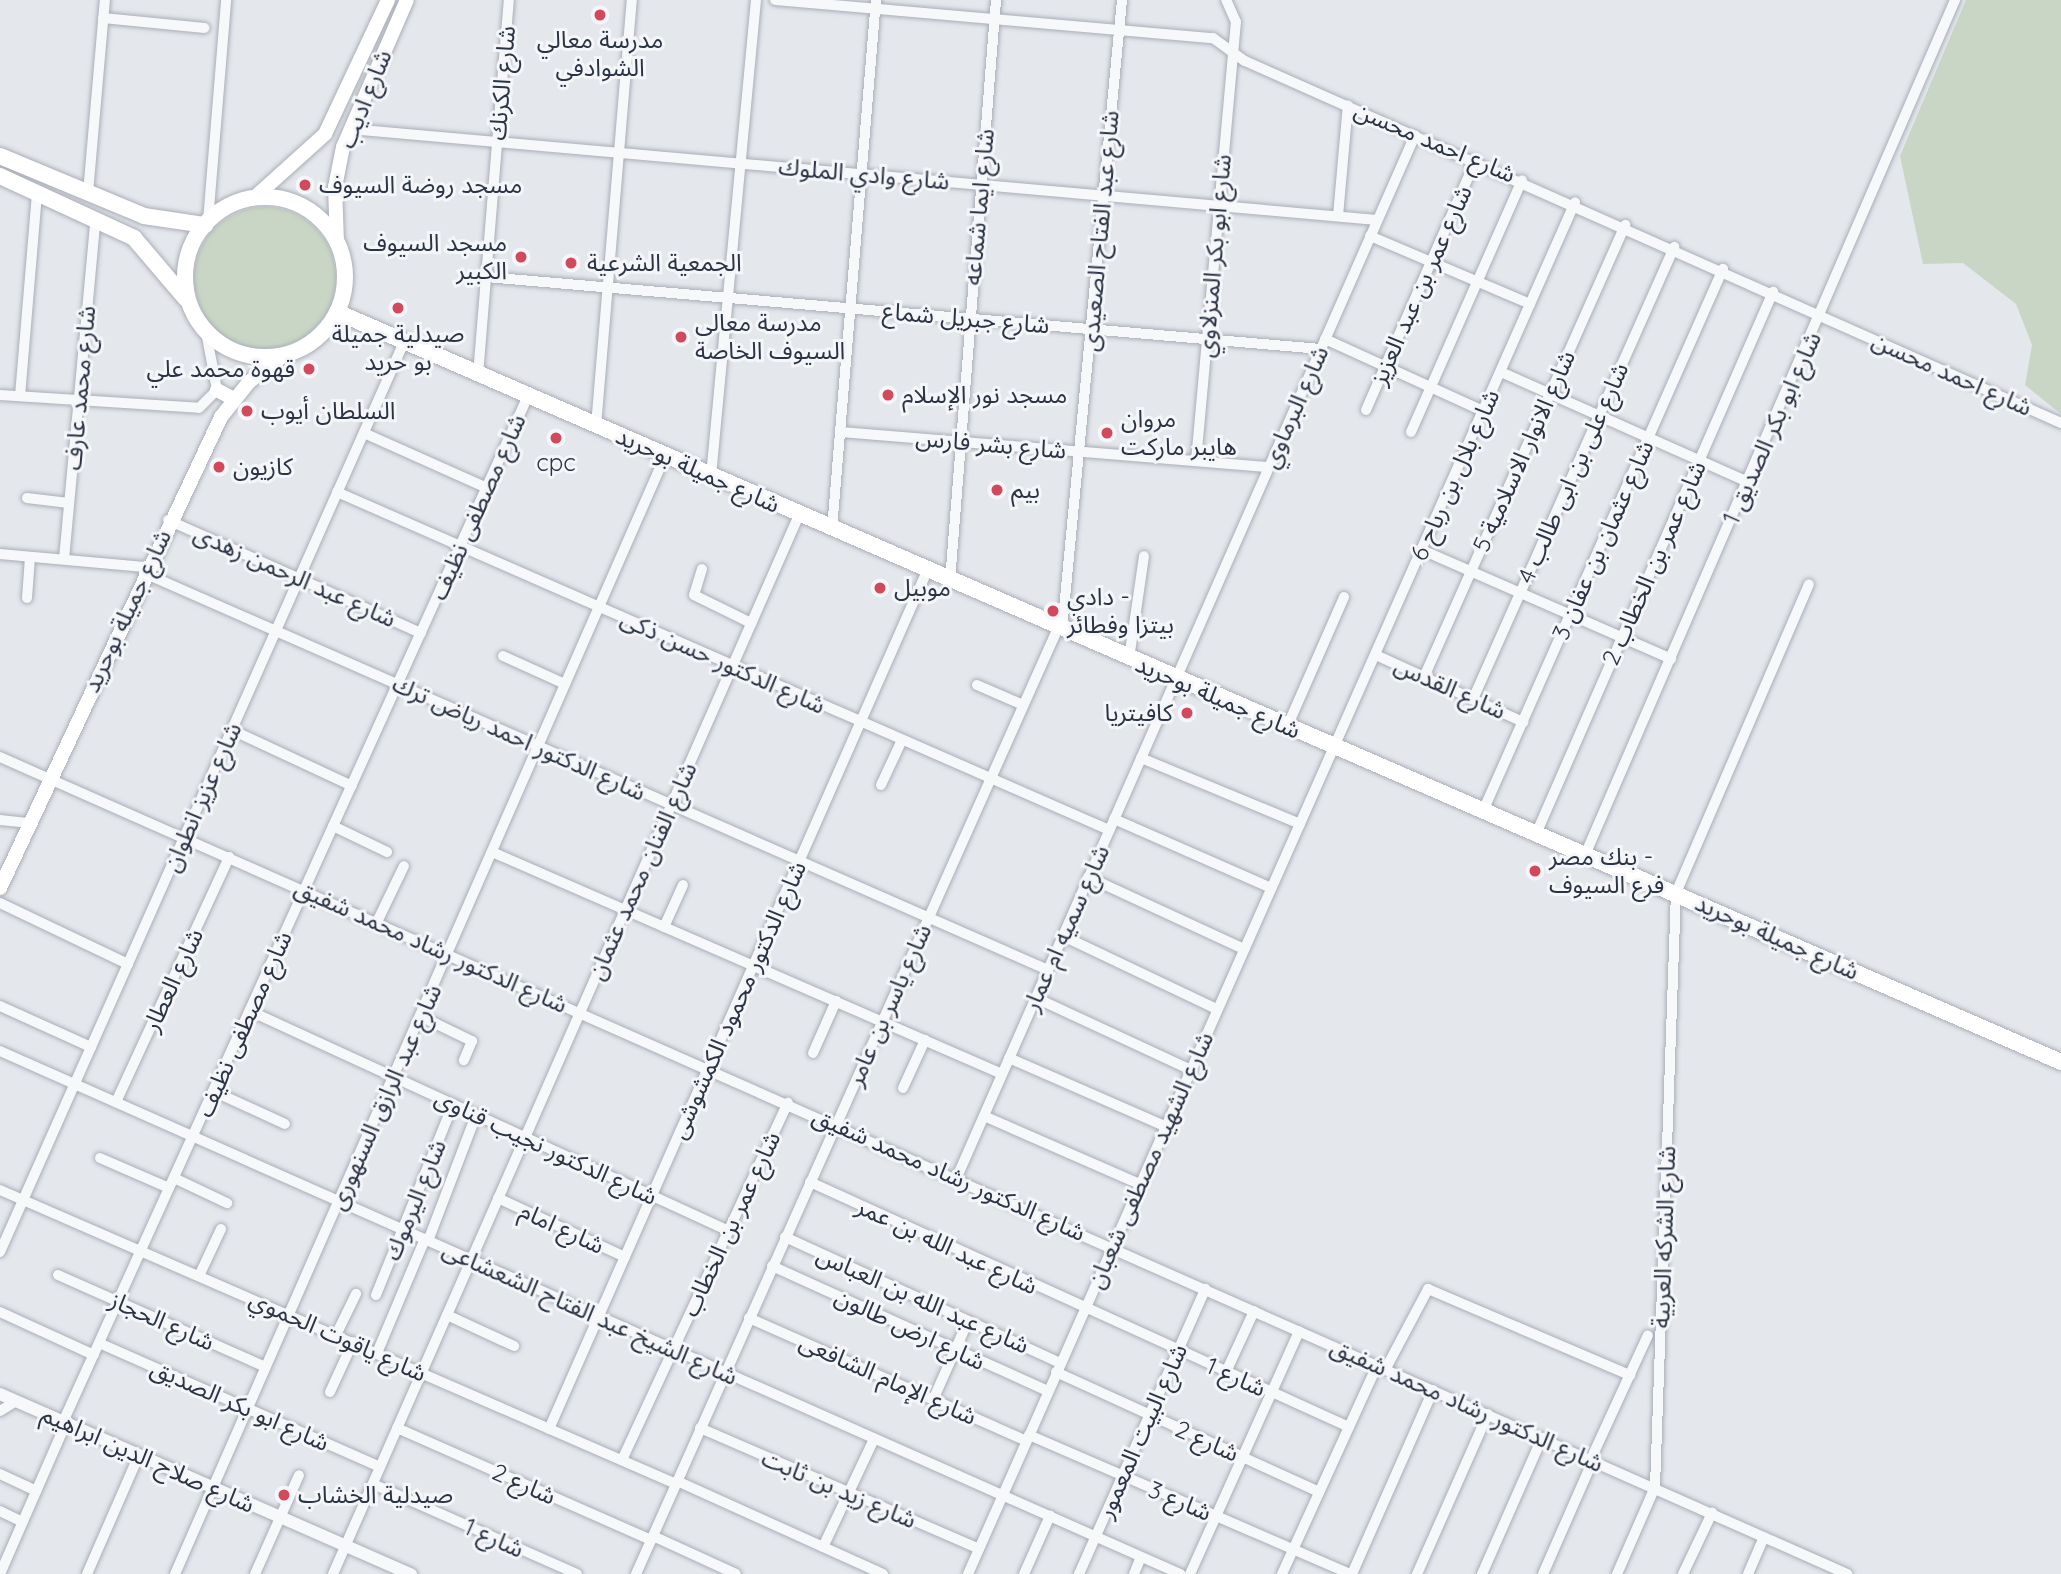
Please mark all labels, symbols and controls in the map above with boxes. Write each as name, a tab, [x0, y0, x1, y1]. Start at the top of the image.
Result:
marker: مدرسة معالي الشوادفي	[592, 7, 608, 23]
street label: شارع الكرنك	[483, 25, 521, 141]
place label: مدرسة معالي الشوادفي	[537, 26, 663, 82]
street label: شارع اديب	[332, 45, 398, 153]
street label: شارع احمد محسن	[1350, 95, 1520, 189]
street label: شارع عبد الفتاح الصعيدى	[1075, 109, 1125, 353]
street label: شارع ايما شماعه	[958, 128, 1000, 286]
street label: شارع وادي الملوك	[777, 152, 951, 196]
street label: شارع ابو بكر المنزلاوي	[1191, 153, 1237, 359]
place label: مسجد روضة السيوف	[319, 171, 522, 199]
marker: مسجد روضة السيوف	[297, 177, 313, 193]
street label: شارع عمر بن عبد العزيز	[1364, 181, 1478, 389]
place label: مسجد السيوف الكبير	[363, 229, 507, 285]
marker: مسجد السيوف الكبير	[513, 249, 529, 265]
place label: الجمعية الشرعية	[587, 249, 742, 277]
marker: الجمعية الشرعية	[561, 253, 581, 273]
street label: شارع جبريل شماع	[881, 296, 1051, 340]
marker: صيدلية جميلة بو حريد	[390, 300, 406, 316]
street label: شارع محمد عارف	[58, 304, 102, 472]
place label: مدرسة معالي السيوف الخاصة	[695, 309, 845, 365]
place label: صيدلية جميلة بو حريد	[332, 320, 464, 376]
street label: شارع احمد محسن	[1867, 326, 2037, 422]
street label: شارع ابو بكر الصديق 1	[1717, 327, 1827, 529]
marker: مدرسة معالي السيوف الخاصة	[673, 329, 689, 345]
street label: شارع البرماوي	[1255, 341, 1335, 473]
street label: شارع الانوار الاسلامية 5	[1467, 346, 1581, 556]
place label: قهوة محمد علي	[146, 355, 295, 383]
street label: شارع على بن ابى طالب 4	[1511, 358, 1635, 588]
marker: قهوة محمد علي	[301, 361, 317, 377]
place label: مسجد نور الإسلام	[902, 381, 1067, 409]
street label: شارع بلال بن رباح 6	[1404, 385, 1506, 565]
marker: مسجد نور الإسلام	[880, 387, 896, 403]
place label: السلطان أيوب	[261, 397, 396, 425]
marker: السلطان أيوب	[239, 403, 255, 419]
place label: مروان هايبر ماركت	[1121, 405, 1237, 461]
street label: شارع مصطفى نظيف	[424, 409, 532, 605]
street label: شارع جميلة بوحريد	[612, 421, 784, 519]
street label: شارع بشر فارس	[915, 423, 1067, 465]
marker: مروان هايبر ماركت	[1099, 425, 1115, 441]
marker: cpc	[548, 430, 564, 446]
street label: شارع عثمان بن عفان 3	[1546, 436, 1660, 644]
place label: cpc	[536, 449, 576, 477]
place label: كازيون	[233, 453, 293, 481]
street label: شارع عمر بن الخطاب 2	[1596, 456, 1712, 670]
marker: كازيون	[211, 459, 227, 475]
place label: بيم	[1011, 476, 1040, 504]
marker: بيم	[989, 482, 1005, 498]
street label: شارع عبد الرحمن زهدى	[189, 518, 401, 634]
street label: شارع جميلة بوحريد	[77, 525, 177, 697]
place label: موبيل	[894, 574, 951, 602]
marker: موبيل	[872, 580, 888, 596]
place label: دادي - بيتزا وفطائر	[1067, 583, 1174, 639]
marker: دادي - بيتزا وفطائر	[1045, 603, 1061, 619]
street label: شارع الدكتور حسن ذكى	[616, 604, 830, 720]
street label: شارع جميلة بوحريد	[1131, 649, 1305, 745]
street label: شارع القدس	[1390, 651, 1510, 725]
street label: شارع الدكتور احمد رياض ترك	[388, 669, 650, 807]
place label: كافيتريا	[1105, 699, 1173, 727]
marker: كافيتريا	[1179, 705, 1195, 721]
street label: شارع عزيز انطوان	[156, 718, 248, 876]
street label: شارع الفنان محمد عثمان	[581, 758, 703, 984]
street label: شارع سميه ام عمار	[1016, 840, 1116, 1016]
place label: بنك مصر - فرع السيوف	[1549, 843, 1664, 899]
street label: شارع الدكتور محمود الكمشوشى	[664, 857, 812, 1143]
marker: بنك مصر - فرع السيوف	[1527, 863, 1543, 879]
street label: شارع الدكتور رشاد محمد شفيق	[290, 873, 572, 1019]
street label: شارع جميلة بوحريد	[1691, 888, 1863, 986]
street label: شارع ياسر بن عامر	[840, 920, 938, 1090]
street label: شارع العطار	[137, 924, 209, 1036]
street label: شارع مصطفى نظيف	[190, 926, 298, 1122]
street label: شارع عبد الرازق السنهورى	[322, 980, 448, 1214]
street label: شارع الشهيد مصطفى شعبان	[1080, 1027, 1220, 1293]
street label: شارع الدكتور نجيب قناوى	[430, 1083, 662, 1211]
street label: شارع الدكتور رشاد محمد شفيق	[808, 1101, 1090, 1247]
street label: شارع عمر بن الخطاب	[675, 1127, 787, 1321]
street label: شارع اليرموك	[378, 1135, 452, 1265]
street label: شارع الشركه العربية	[1646, 1145, 1682, 1329]
street label: شارع عبد الله بن عمر	[852, 1191, 1042, 1301]
street label: شارع امام	[515, 1196, 609, 1260]
street label: شارع الشيخ عبد الفتاح الشعشاعى	[438, 1235, 742, 1391]
street label: شارع عبد الله بن العباس	[812, 1240, 1034, 1360]
street label: شارع ارض طالون	[830, 1282, 990, 1376]
street label: شارع ياقوت الحموي	[245, 1284, 431, 1388]
street label: شارع الحجاز	[105, 1285, 219, 1357]
street label: شارع الإمام الشافعى	[795, 1327, 981, 1431]
street label: شارع الدكتور رشاد محمد شفيق	[1326, 1332, 1608, 1478]
street label: شارع البيت المعمور	[1091, 1339, 1193, 1523]
street label: شارع 1	[1202, 1351, 1270, 1403]
street label: شارع ابو بكر الصديق	[146, 1353, 334, 1457]
street label: شارع صلاح الدين ابراهيم	[37, 1399, 259, 1519]
street label: شارع 2	[1171, 1414, 1243, 1468]
street label: شارع زيد بن ثابت	[757, 1443, 921, 1535]
street label: شارع 2	[488, 1457, 560, 1511]
street label: شارع 3	[1144, 1475, 1216, 1527]
place label: صيدلية الخشاب	[298, 1481, 453, 1509]
marker: صيدلية الخشاب	[276, 1487, 292, 1503]
street label: شارع 1	[460, 1512, 528, 1564]

